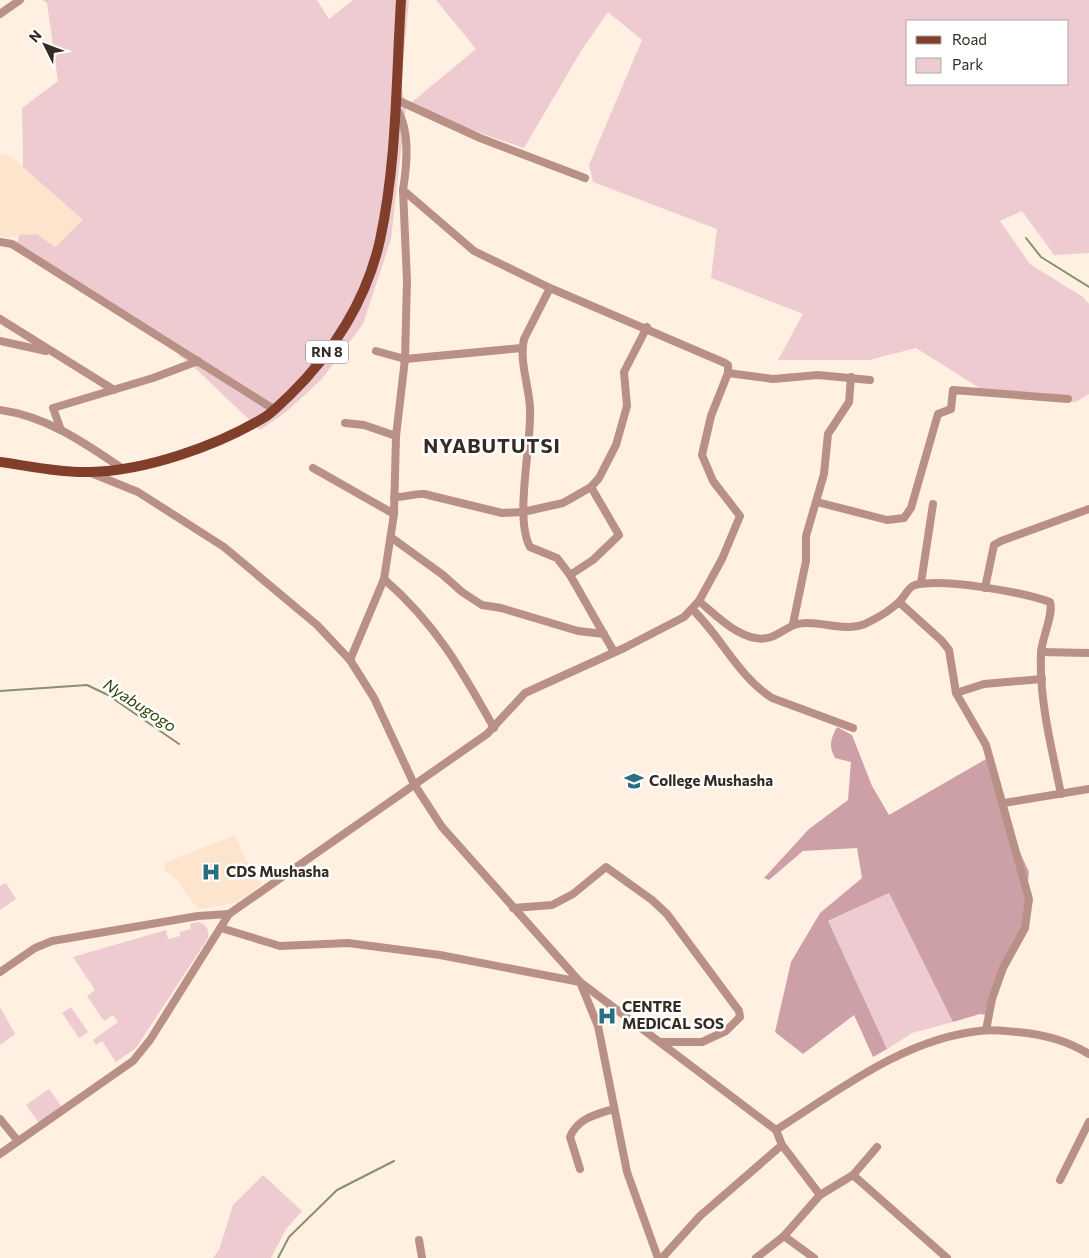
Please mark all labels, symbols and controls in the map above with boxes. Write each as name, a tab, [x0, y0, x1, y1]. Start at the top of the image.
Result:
north arrow	[20, 20, 70, 70]
legend	[906, 20, 1069, 85]
text: N	[25, 26, 45, 46]
text: Road	[952, 30, 987, 48]
text: Park	[952, 55, 983, 73]
road number: RN 8	[306, 341, 348, 364]
district label: NYABUTUTSI	[423, 433, 561, 457]
water label: Nyabugogo	[100, 674, 180, 735]
school or university icon: College Mushasha	[623, 770, 645, 792]
place label: College Mushasha	[649, 771, 773, 789]
hospital icon: CDS Mushasha	[200, 861, 222, 883]
place label: CDS Mushasha	[226, 862, 329, 880]
place label: CENTRE MEDICAL SOS	[622, 997, 724, 1032]
hospital icon: CENTRE MEDICAL SOS	[596, 1005, 618, 1027]

